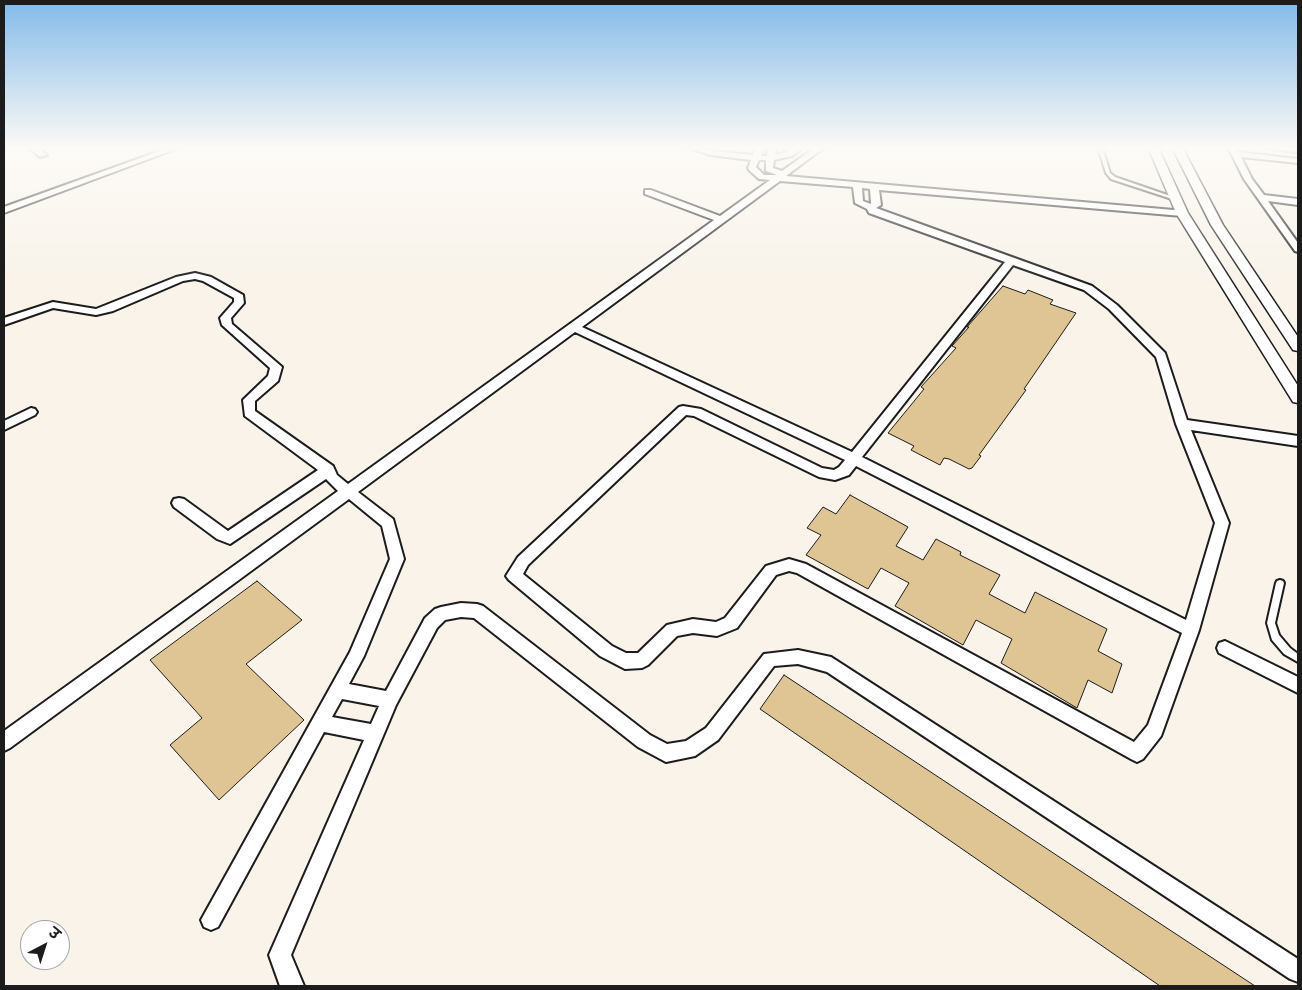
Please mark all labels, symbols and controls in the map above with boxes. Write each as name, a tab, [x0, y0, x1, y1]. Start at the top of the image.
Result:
north arrow	[20, 920, 70, 970]
text: उ	[44, 924, 64, 945]

